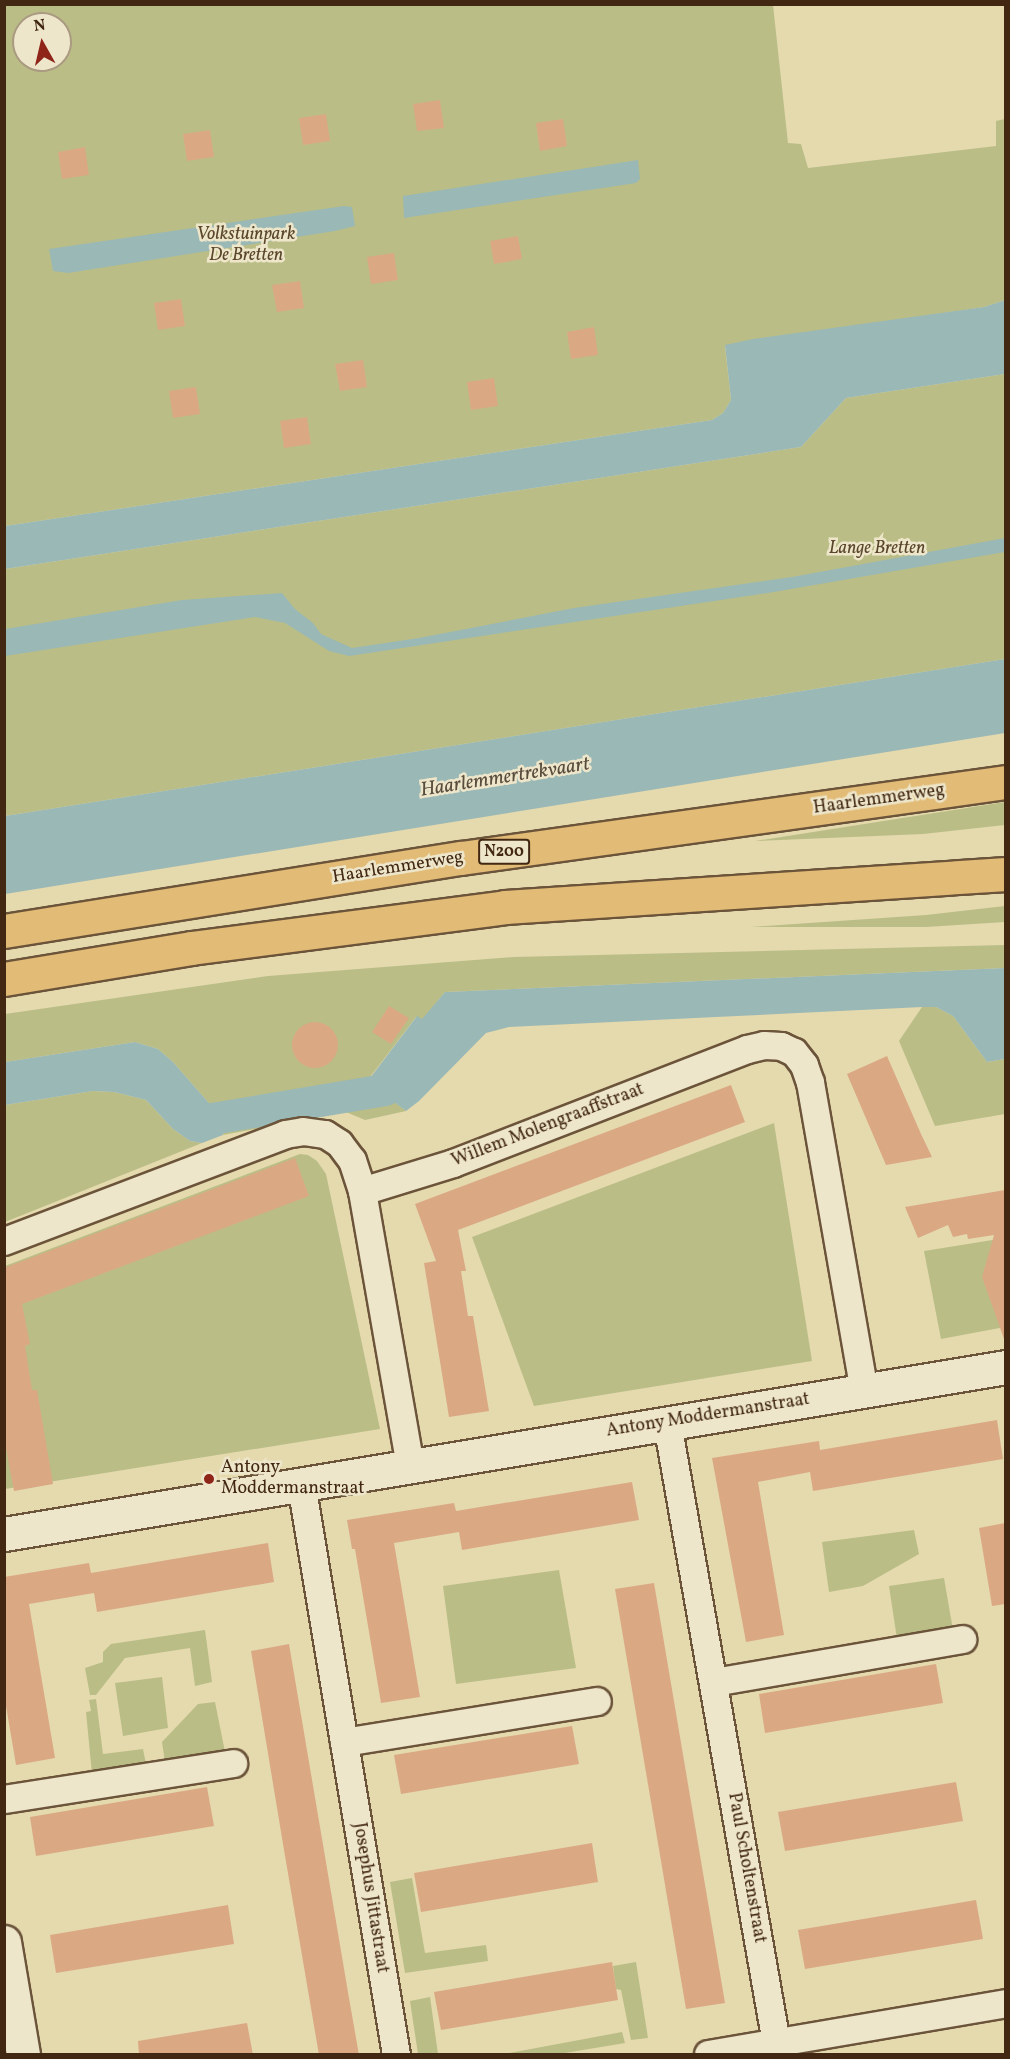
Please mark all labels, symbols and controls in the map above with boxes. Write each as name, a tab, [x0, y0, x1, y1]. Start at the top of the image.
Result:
north arrow	[12, 12, 72, 72]
text: N	[32, 14, 47, 38]
park label: Volkstuinpark De Bretten	[197, 225, 295, 268]
park label: Lange Bretten	[829, 538, 925, 560]
water label: Haarlemmertrekvaart	[419, 753, 591, 803]
street label: Haarlemmerweg	[812, 780, 946, 820]
road number: N200	[477, 839, 531, 865]
street label: Haarlemmerweg	[331, 847, 465, 889]
street label: Willem Molengraaffstraat	[449, 1079, 647, 1173]
street label: Antony Moddermanstraat	[605, 1389, 811, 1443]
place label: Antony Moddermanstraat	[221, 1458, 365, 1500]
marker: Antony Moddermanstraat	[202, 1472, 216, 1486]
street label: Paul Scholtenstraat	[722, 1791, 770, 1945]
street label: Josephus Jittastraat	[347, 1821, 393, 1975]

